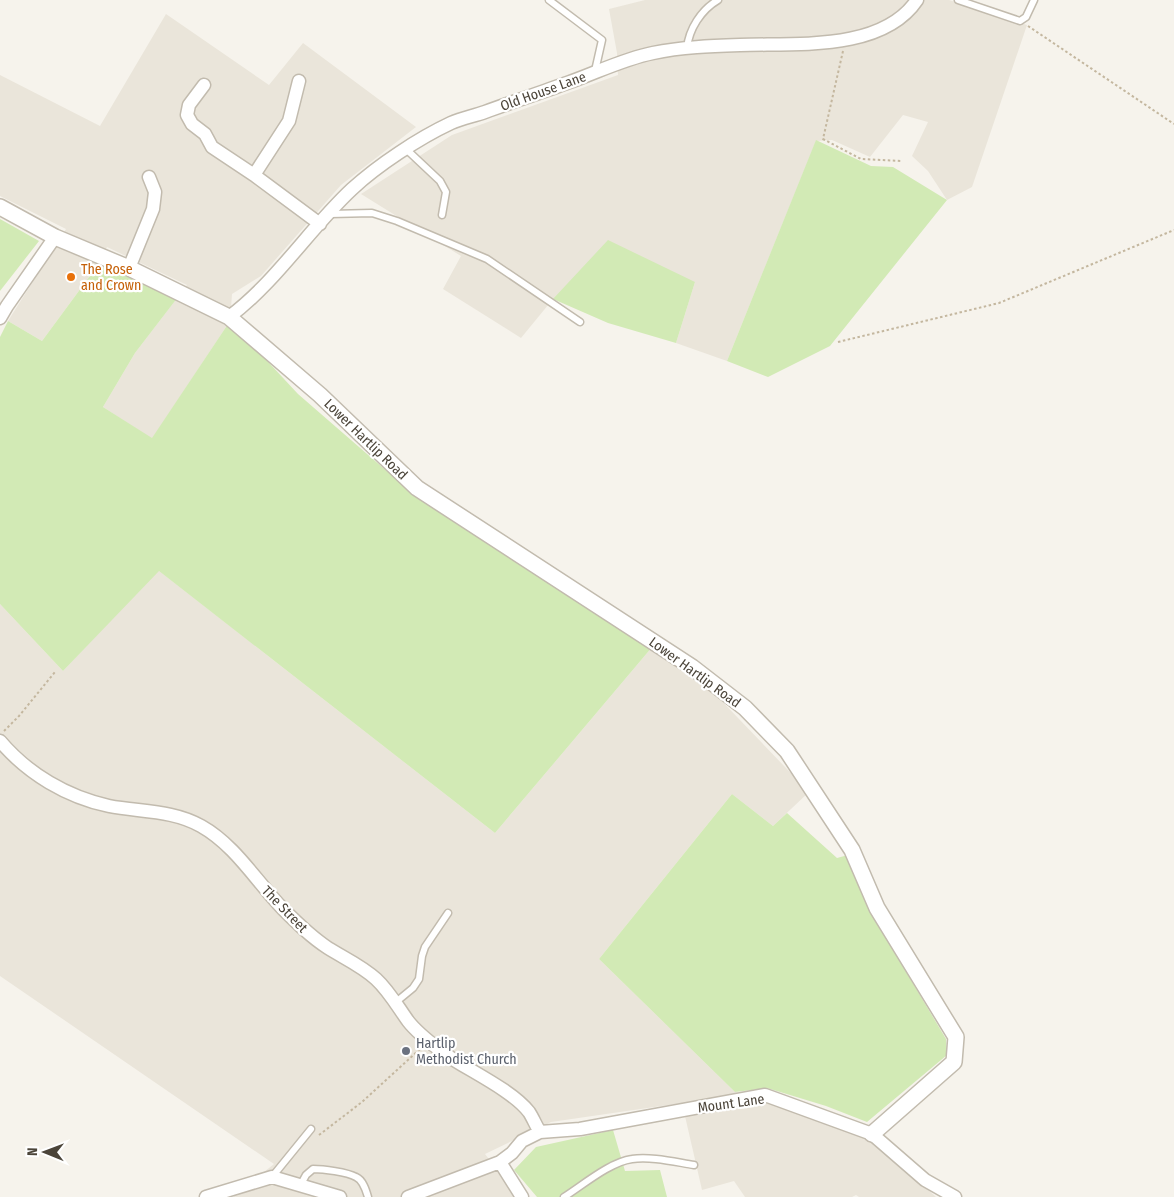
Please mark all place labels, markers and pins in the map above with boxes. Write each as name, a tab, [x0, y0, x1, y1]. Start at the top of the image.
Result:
place label: The Rose and Crown	[81, 261, 141, 294]
marker: The Rose and Crown	[65, 271, 77, 283]
place label: Hartlip Methodist Church	[416, 1035, 517, 1068]
marker: Hartlip Methodist Church	[400, 1045, 412, 1057]

